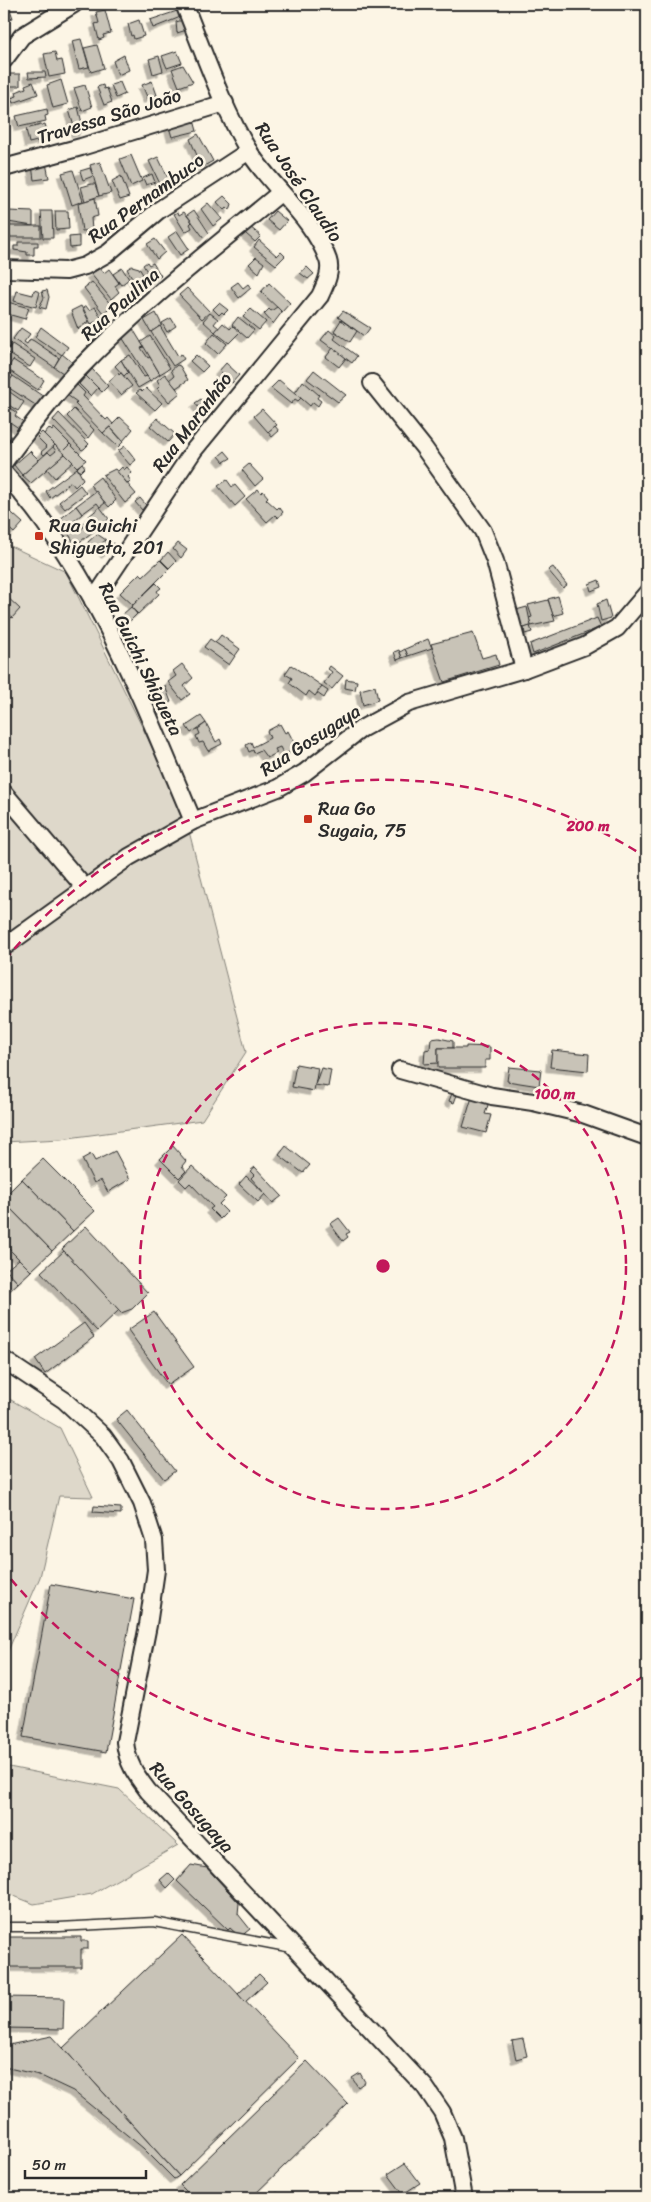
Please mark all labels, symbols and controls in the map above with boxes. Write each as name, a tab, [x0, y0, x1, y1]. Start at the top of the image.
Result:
street label: Travessa São João	[33, 78, 185, 154]
street label: Rua José Claudio	[246, 115, 352, 249]
street label: Rua Pernambuco	[80, 144, 212, 252]
street label: Rua Paulina	[73, 259, 168, 349]
street label: Rua Maranhão	[143, 364, 241, 479]
place label: Rua Guichi Shigueta, 201	[49, 509, 163, 564]
marker: Rua Guichi Shigueta, 201	[33, 530, 45, 542]
street label: Rua Guichi Shigueta	[89, 576, 193, 742]
street label: Rua Gosugaya	[253, 695, 367, 785]
place label: Rua Go Sugaia, 75	[318, 792, 407, 847]
marker: Rua Go Sugaia, 75	[302, 813, 314, 825]
text: 200 m	[565, 813, 610, 839]
text: 100 m	[535, 1081, 576, 1107]
centre of rings	[374, 1257, 392, 1275]
street label: Rua Gosugaya	[141, 1753, 243, 1861]
scale bar	[25, 2147, 146, 2179]
text: 50 m	[32, 2152, 67, 2178]

